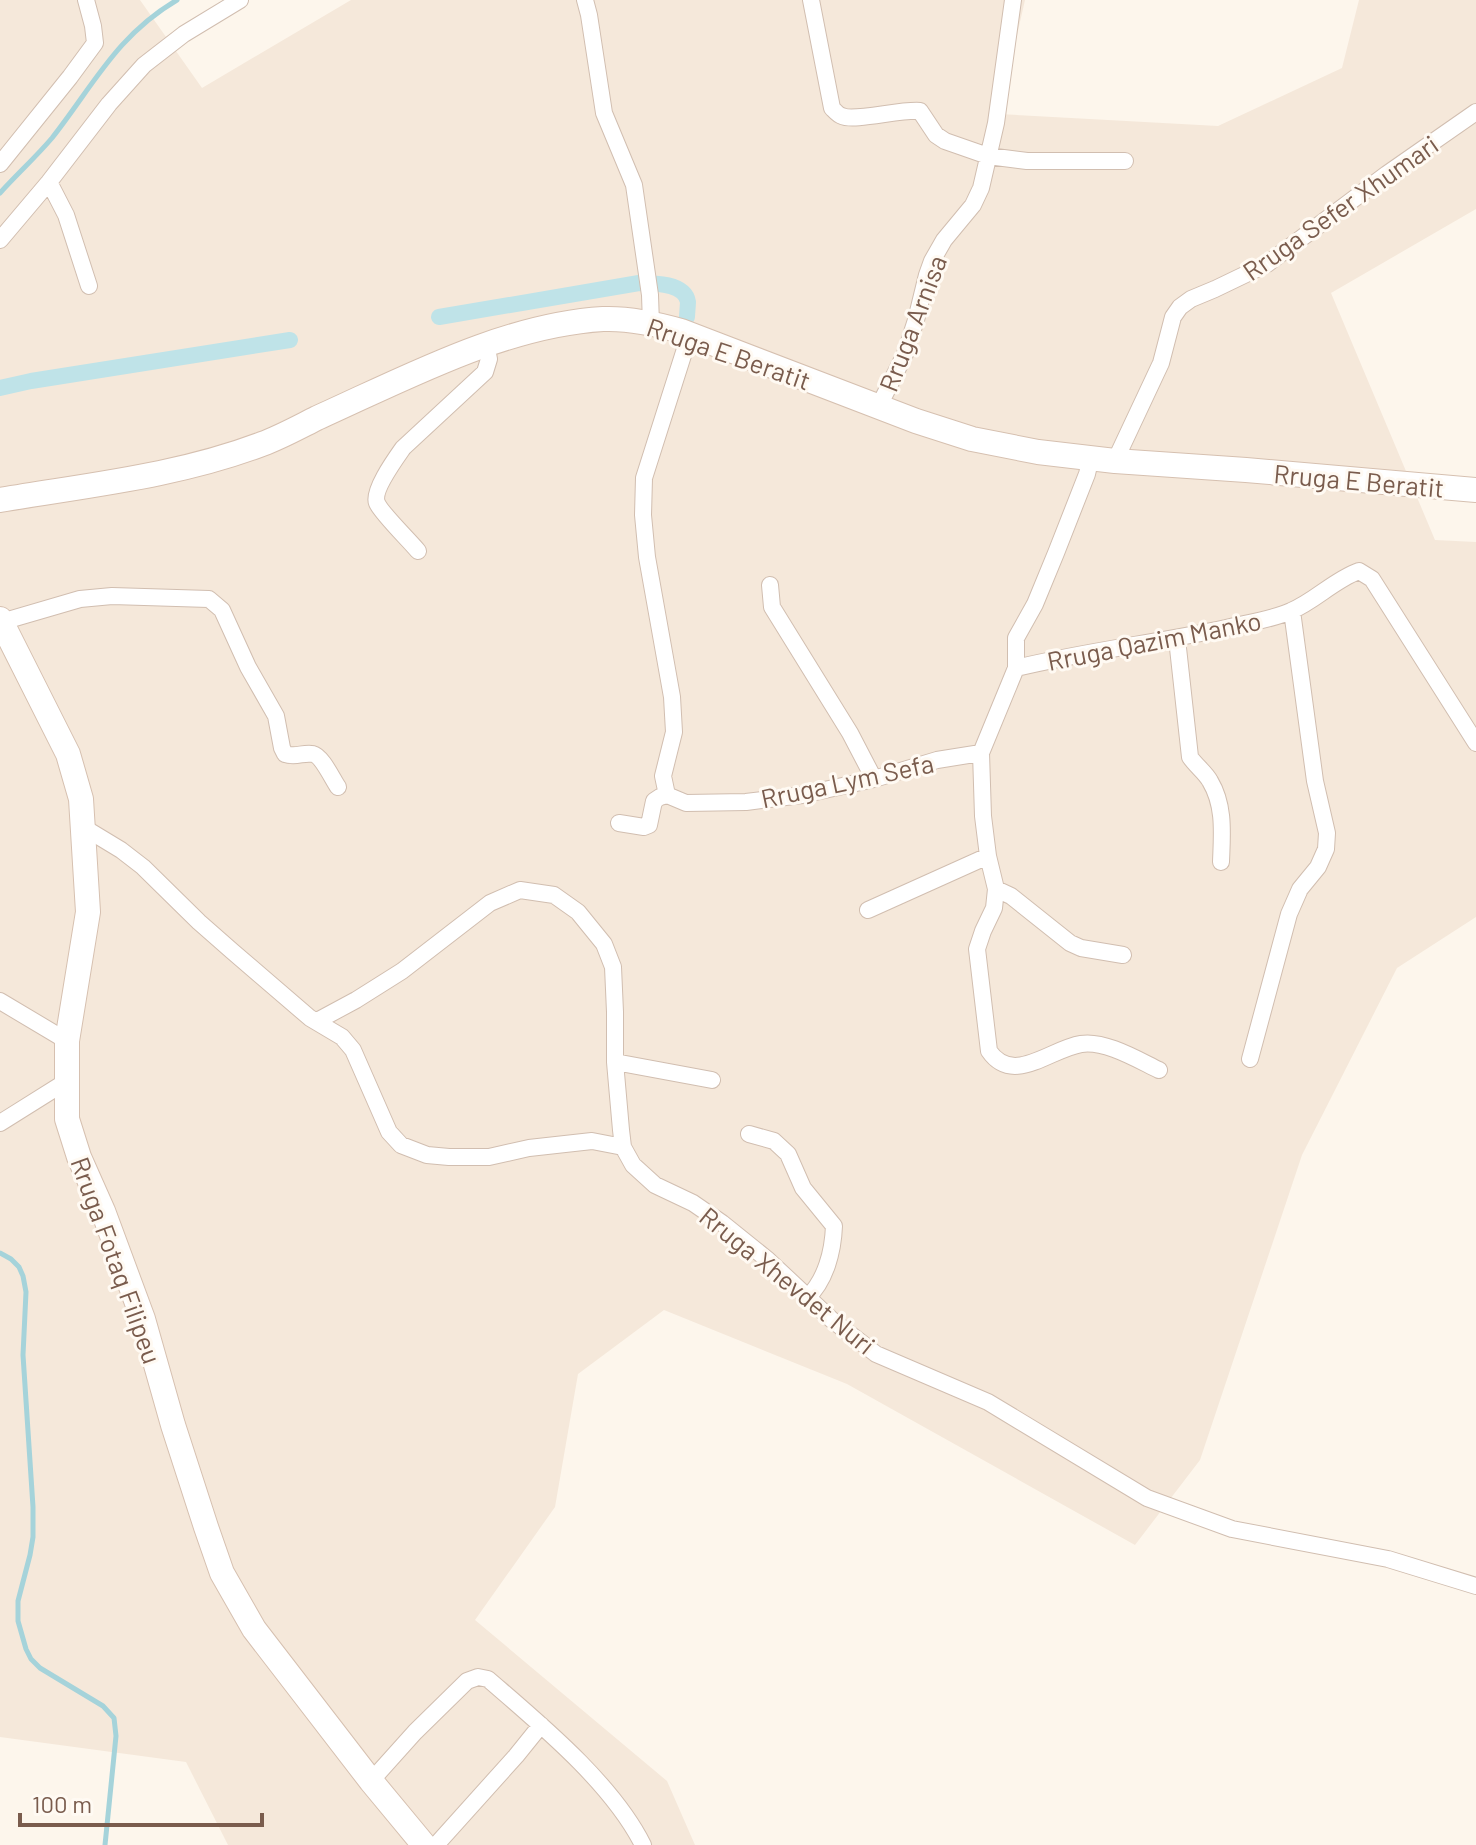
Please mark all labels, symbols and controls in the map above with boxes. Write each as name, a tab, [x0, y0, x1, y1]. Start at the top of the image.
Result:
street label: Rruga Sefer Xhumari	[1236, 128, 1444, 286]
street label: Rruga Arnisa	[872, 251, 952, 395]
street label: Rruga E Beratit	[643, 311, 815, 395]
street label: Rruga E Beratit	[1272, 457, 1446, 503]
street label: Rruga Qazim Manko	[1044, 604, 1264, 676]
street label: Rruga Lym Sefa	[758, 747, 936, 813]
street label: Rruga Fotaq Filipeu	[65, 1152, 169, 1368]
street label: Rruga Xhevdet Nuri	[694, 1200, 882, 1360]
scale bar	[20, 1777, 262, 1827]
text: 100 m	[32, 1789, 92, 1818]

